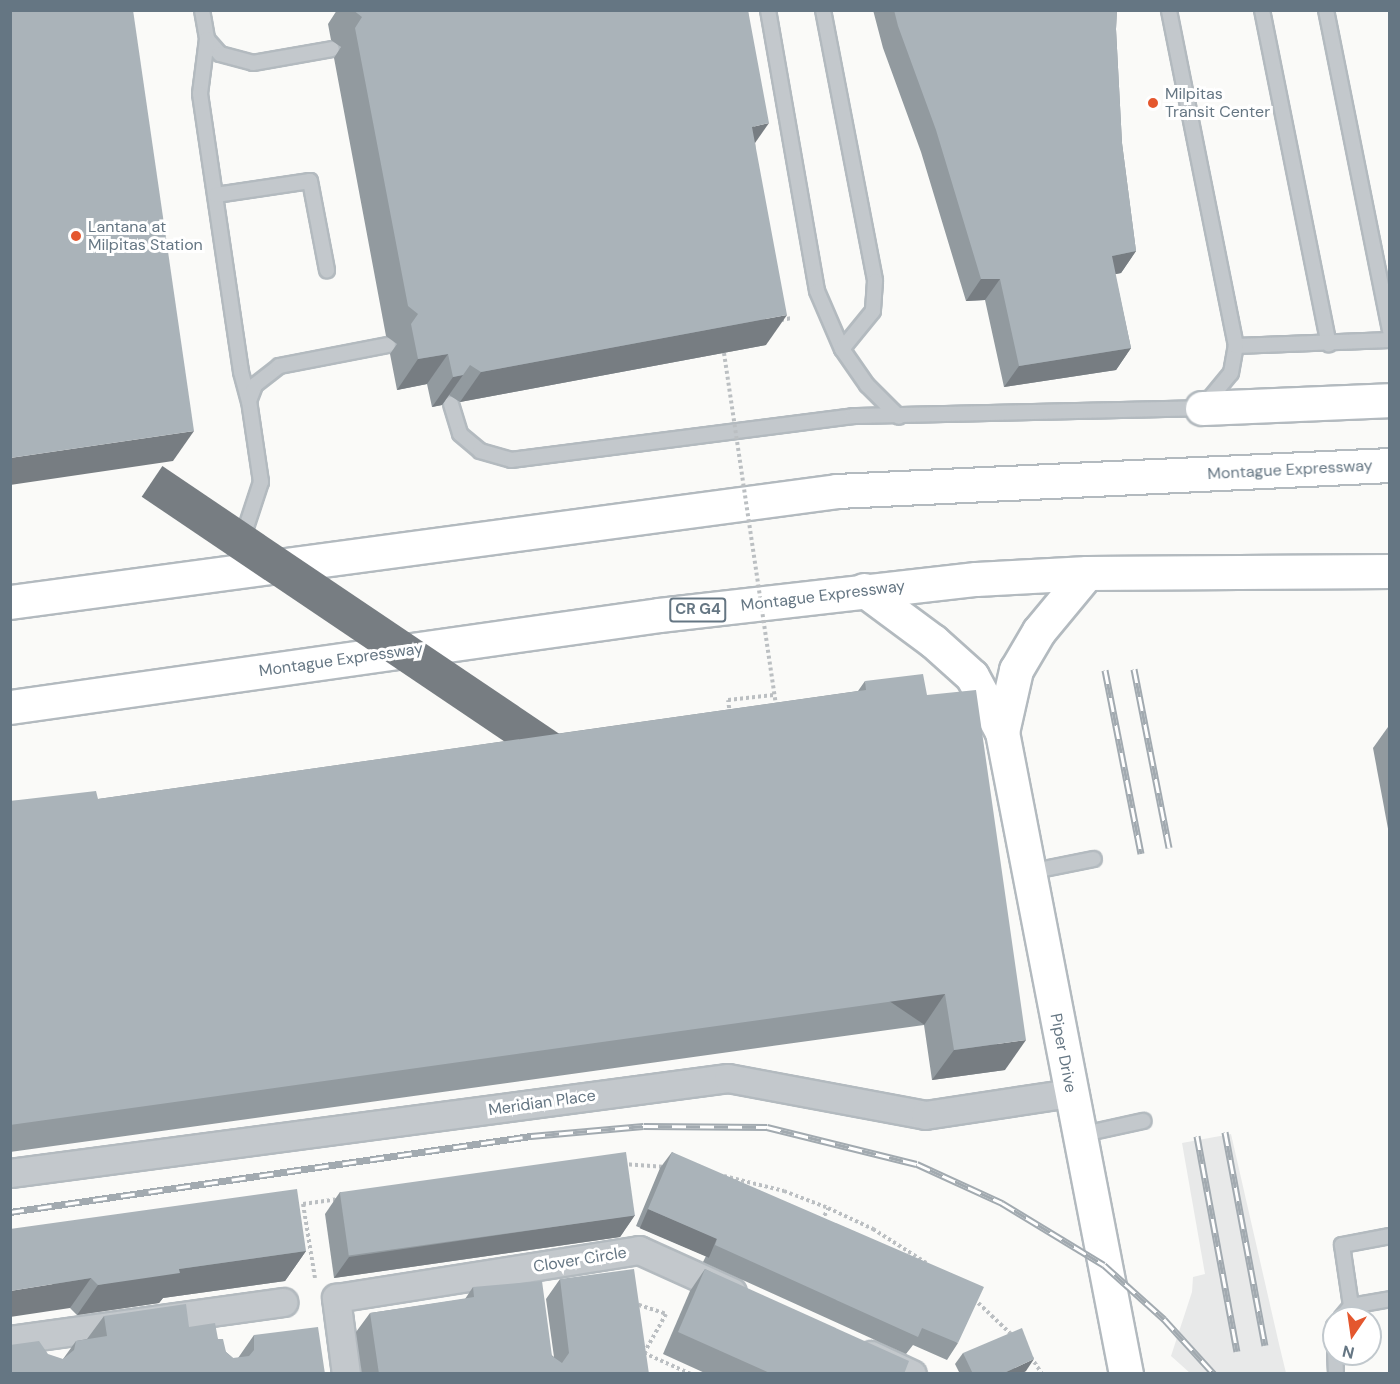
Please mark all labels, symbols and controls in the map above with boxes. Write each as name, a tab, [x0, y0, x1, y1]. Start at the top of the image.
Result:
place label: Milpitas Transit Center	[1165, 84, 1270, 122]
marker: Milpitas Transit Center	[1146, 96, 1160, 110]
place label: Lantana at Milpitas Station	[88, 217, 203, 255]
marker: Lantana at Milpitas Station	[69, 229, 83, 243]
street label: Montague Expressway	[1207, 456, 1373, 484]
street label: Montague Expressway	[740, 576, 906, 616]
road number: CR G4	[668, 598, 728, 622]
street label: Montague Expressway	[258, 639, 424, 681]
street label: Piper Drive	[1046, 1012, 1080, 1094]
street label: Meridian Place	[487, 1086, 597, 1120]
street label: Clover Circle	[532, 1243, 628, 1277]
north arrow	[1322, 1306, 1382, 1366]
text: N	[1340, 1341, 1356, 1364]

